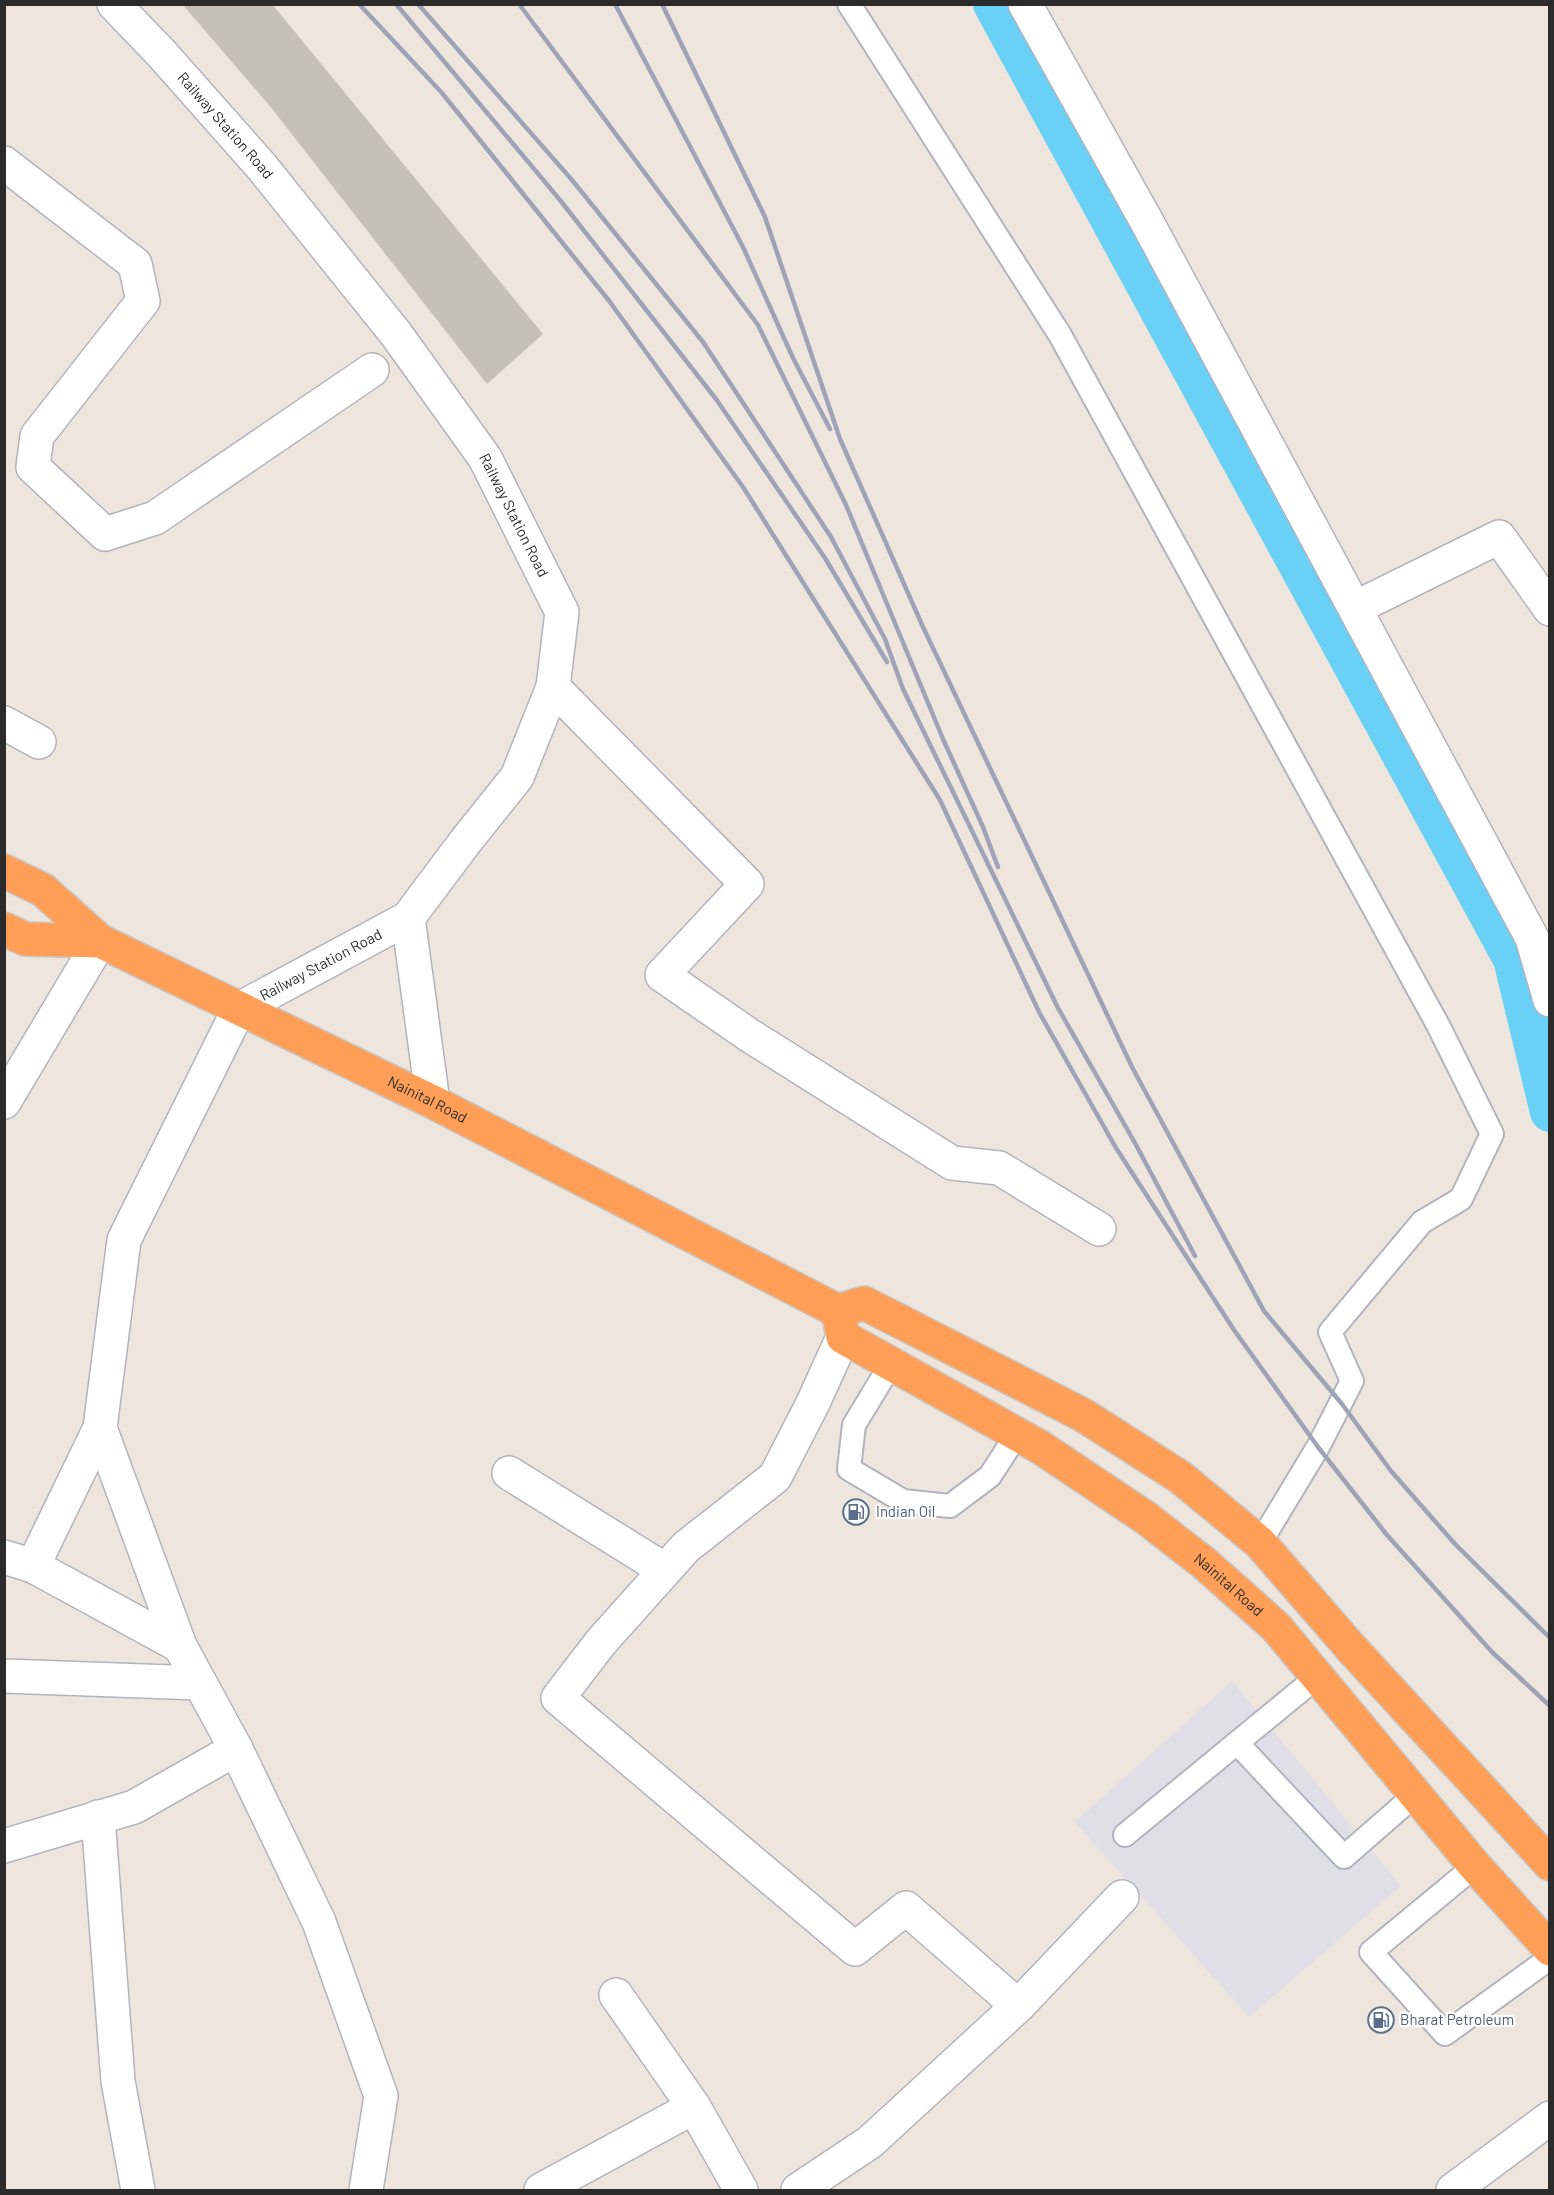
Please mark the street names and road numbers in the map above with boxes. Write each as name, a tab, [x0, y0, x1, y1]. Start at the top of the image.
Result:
street label: Railway Station Road	[174, 68, 278, 182]
street label: Railway Station Road	[476, 450, 553, 580]
street label: Railway Station Road	[256, 924, 385, 1004]
street label: Nainital Road	[385, 1072, 470, 1126]
street label: Nainital Road	[1191, 1549, 1268, 1620]

